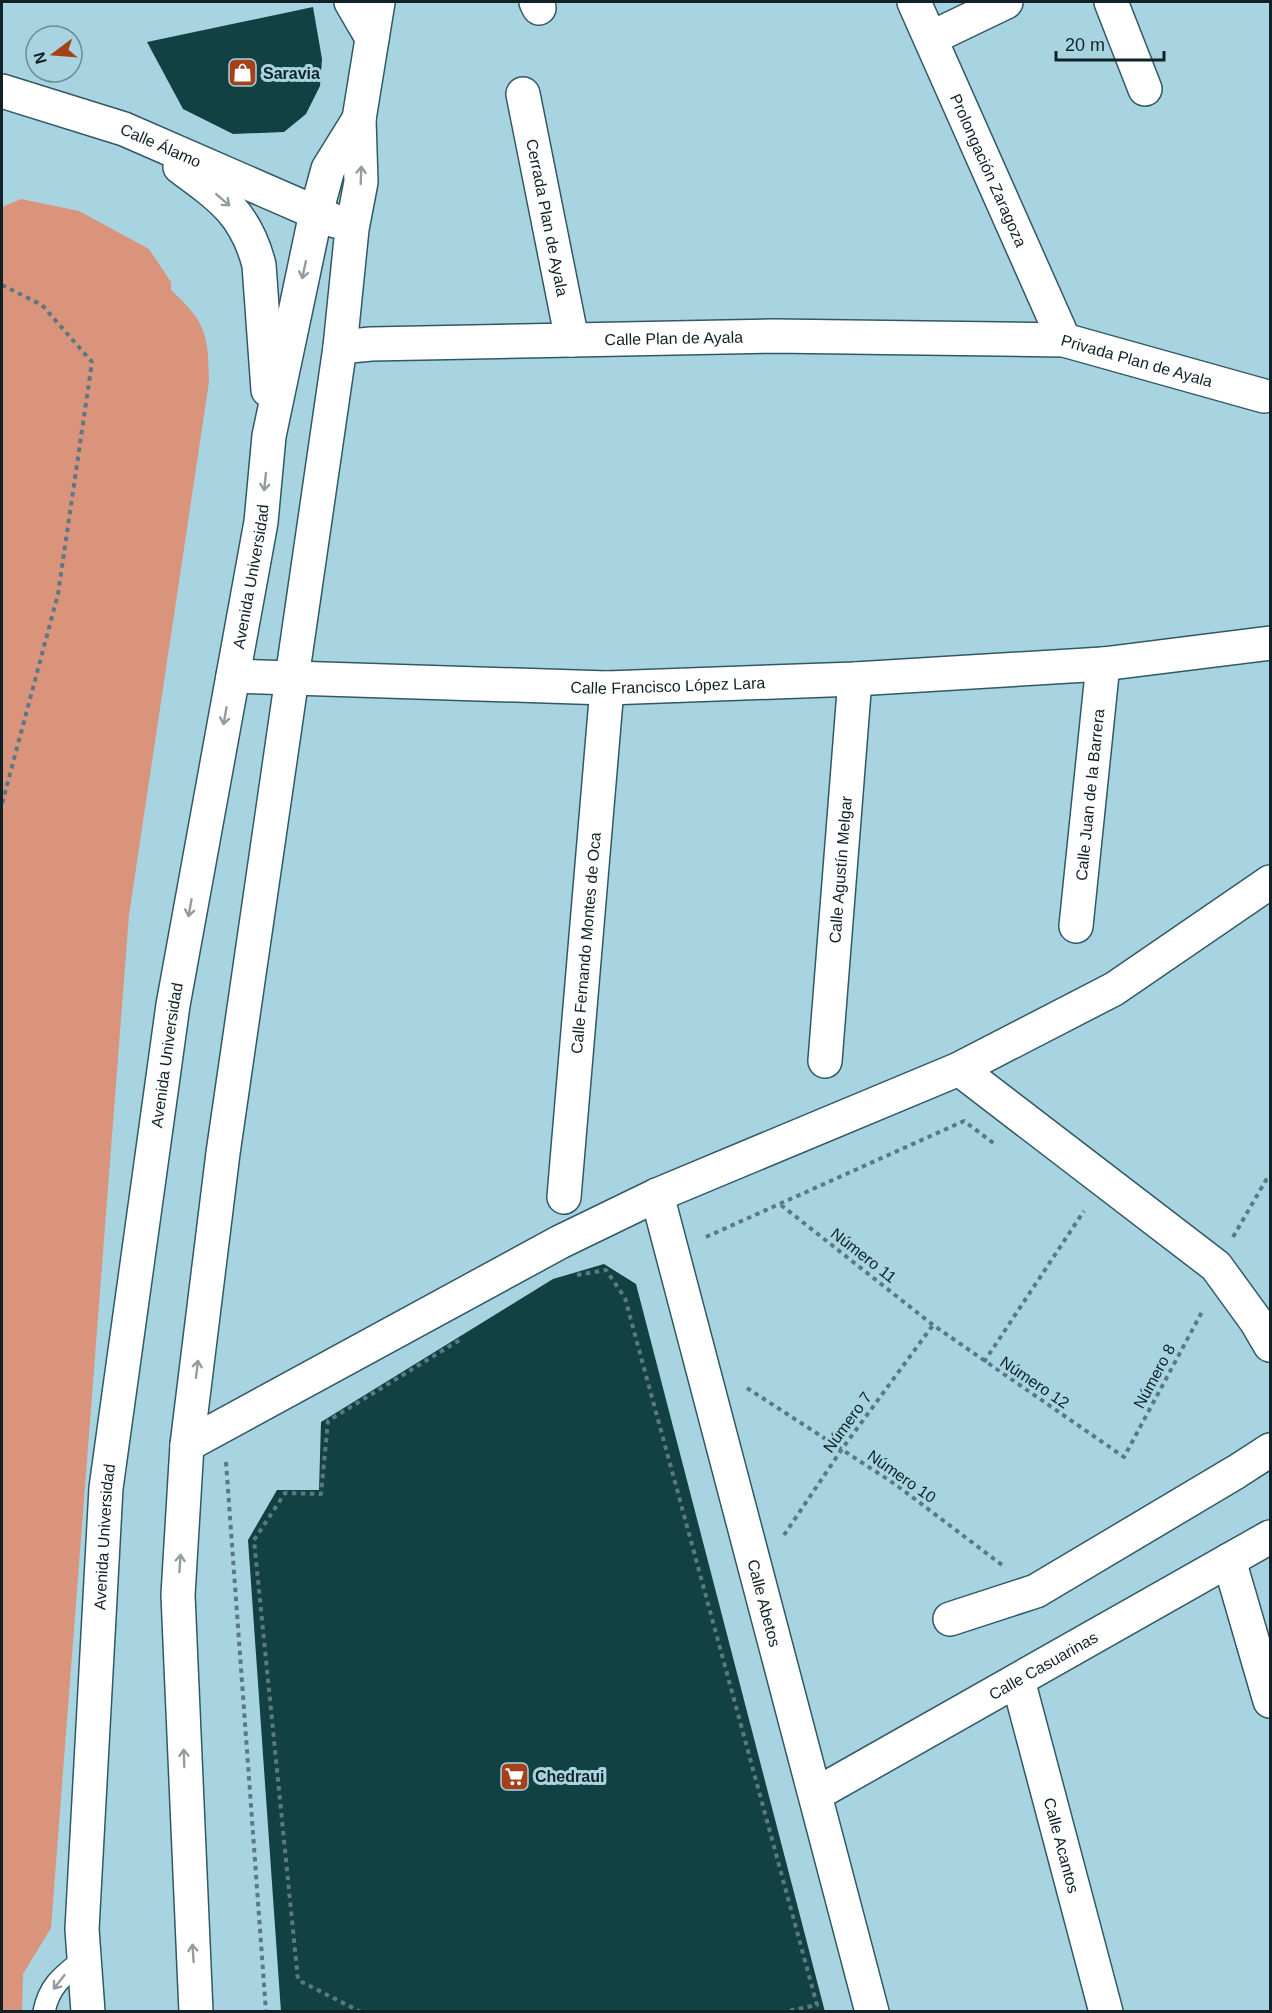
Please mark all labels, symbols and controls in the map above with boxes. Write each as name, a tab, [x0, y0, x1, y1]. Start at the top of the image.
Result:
north arrow	[24, 24, 84, 84]
scale bar	[1056, 24, 1164, 62]
text: 20 m	[1065, 35, 1105, 55]
text: N	[30, 50, 50, 66]
shop icon: Saravia	[226, 57, 258, 89]
place label: Saravia	[263, 65, 320, 82]
street label: Prolongación Zaragoza	[947, 91, 1030, 250]
street label: Calle Álamo	[118, 120, 204, 171]
street label: Cerrada Plan de Ayala	[523, 138, 571, 298]
one-way arrow	[355, 165, 366, 185]
one-way arrow	[215, 194, 231, 207]
one-way arrow	[298, 260, 309, 280]
street label: Calle Plan de Ayala	[604, 329, 743, 348]
street label: Privada Plan de Ayala	[1059, 332, 1214, 390]
one-way arrow	[259, 472, 270, 492]
street label: Avenida Universidad	[230, 503, 272, 650]
street label: Calle Francisco López Lara	[570, 674, 766, 697]
one-way arrow	[219, 706, 230, 725]
street label: Calle Juan de la Barrera	[1073, 708, 1107, 882]
street label: Calle Agustín Melgar	[826, 795, 855, 944]
street label: Calle Fernando Montes de Oca	[568, 831, 604, 1055]
one-way arrow	[184, 898, 195, 917]
street label: Avenida Universidad	[148, 981, 186, 1129]
street label: Número 11	[828, 1225, 900, 1286]
street label: Número 8	[1130, 1341, 1178, 1411]
street label: Número 12	[997, 1353, 1072, 1412]
one-way arrow	[191, 1360, 202, 1380]
street label: Número 7	[820, 1389, 875, 1456]
street label: Número 10	[864, 1447, 939, 1506]
street label: Avenida Universidad	[91, 1463, 118, 1610]
one-way arrow	[174, 1554, 185, 1574]
street label: Calle Abetos	[744, 1558, 784, 1649]
street label: Calle Casuarinas	[986, 1628, 1101, 1703]
one-way arrow	[179, 1749, 190, 1769]
supermarket icon: Chedraui	[498, 1760, 530, 1792]
place label: Chedraui	[535, 1768, 604, 1785]
street label: Calle Acantos	[1041, 1796, 1082, 1895]
one-way arrow	[187, 1944, 198, 1964]
one-way arrow	[53, 1974, 66, 1990]

